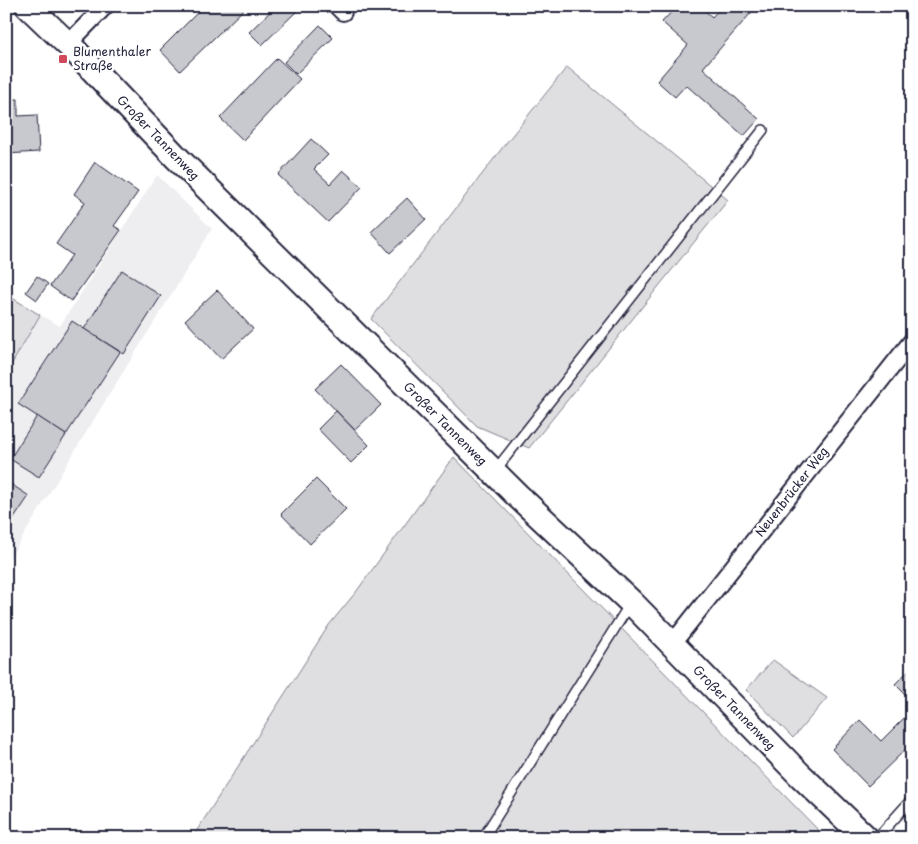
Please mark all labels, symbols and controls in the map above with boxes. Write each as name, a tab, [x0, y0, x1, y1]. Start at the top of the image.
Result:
place label: Blumenthaler Straße	[73, 42, 152, 74]
marker: Blumenthaler Straße	[57, 53, 69, 65]
street label: Großer Tannenweg	[113, 91, 204, 184]
street label: Großer Tannenweg	[400, 377, 492, 469]
street label: Neuenbrücker Weg	[750, 443, 832, 540]
street label: Großer Tannenweg	[689, 661, 780, 754]

